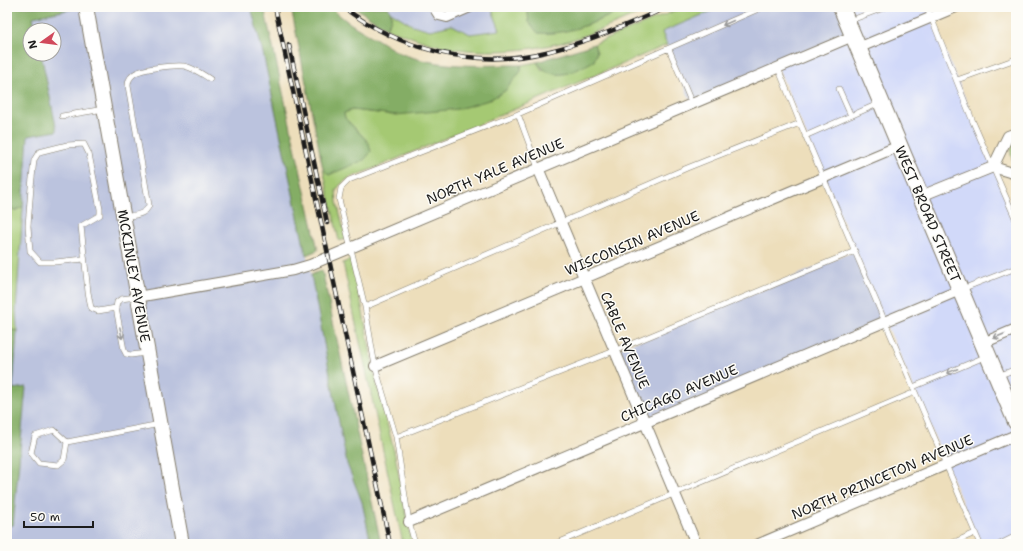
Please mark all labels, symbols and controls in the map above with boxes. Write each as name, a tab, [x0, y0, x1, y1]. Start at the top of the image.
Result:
one-way arrow	[722, 20, 734, 27]
north arrow	[22, 22, 62, 62]
text: N	[24, 38, 41, 50]
street label: NORTH YALE AVENUE	[423, 134, 567, 208]
street label: WEST BROAD STREET	[891, 143, 965, 285]
street label: WISCONSIN AVENUE	[562, 206, 702, 280]
street label: MCKINLEY AVENUE	[113, 208, 155, 344]
street label: CABLE AVENUE	[596, 289, 654, 391]
one-way arrow	[117, 326, 125, 339]
one-way arrow	[994, 333, 1006, 341]
street label: CHICAGO AVENUE	[618, 360, 741, 426]
one-way arrow	[946, 367, 958, 375]
street label: NORTH PRINCETON AVENUE	[788, 430, 976, 524]
scale bar	[24, 503, 93, 529]
text: 50 m	[30, 509, 60, 525]

